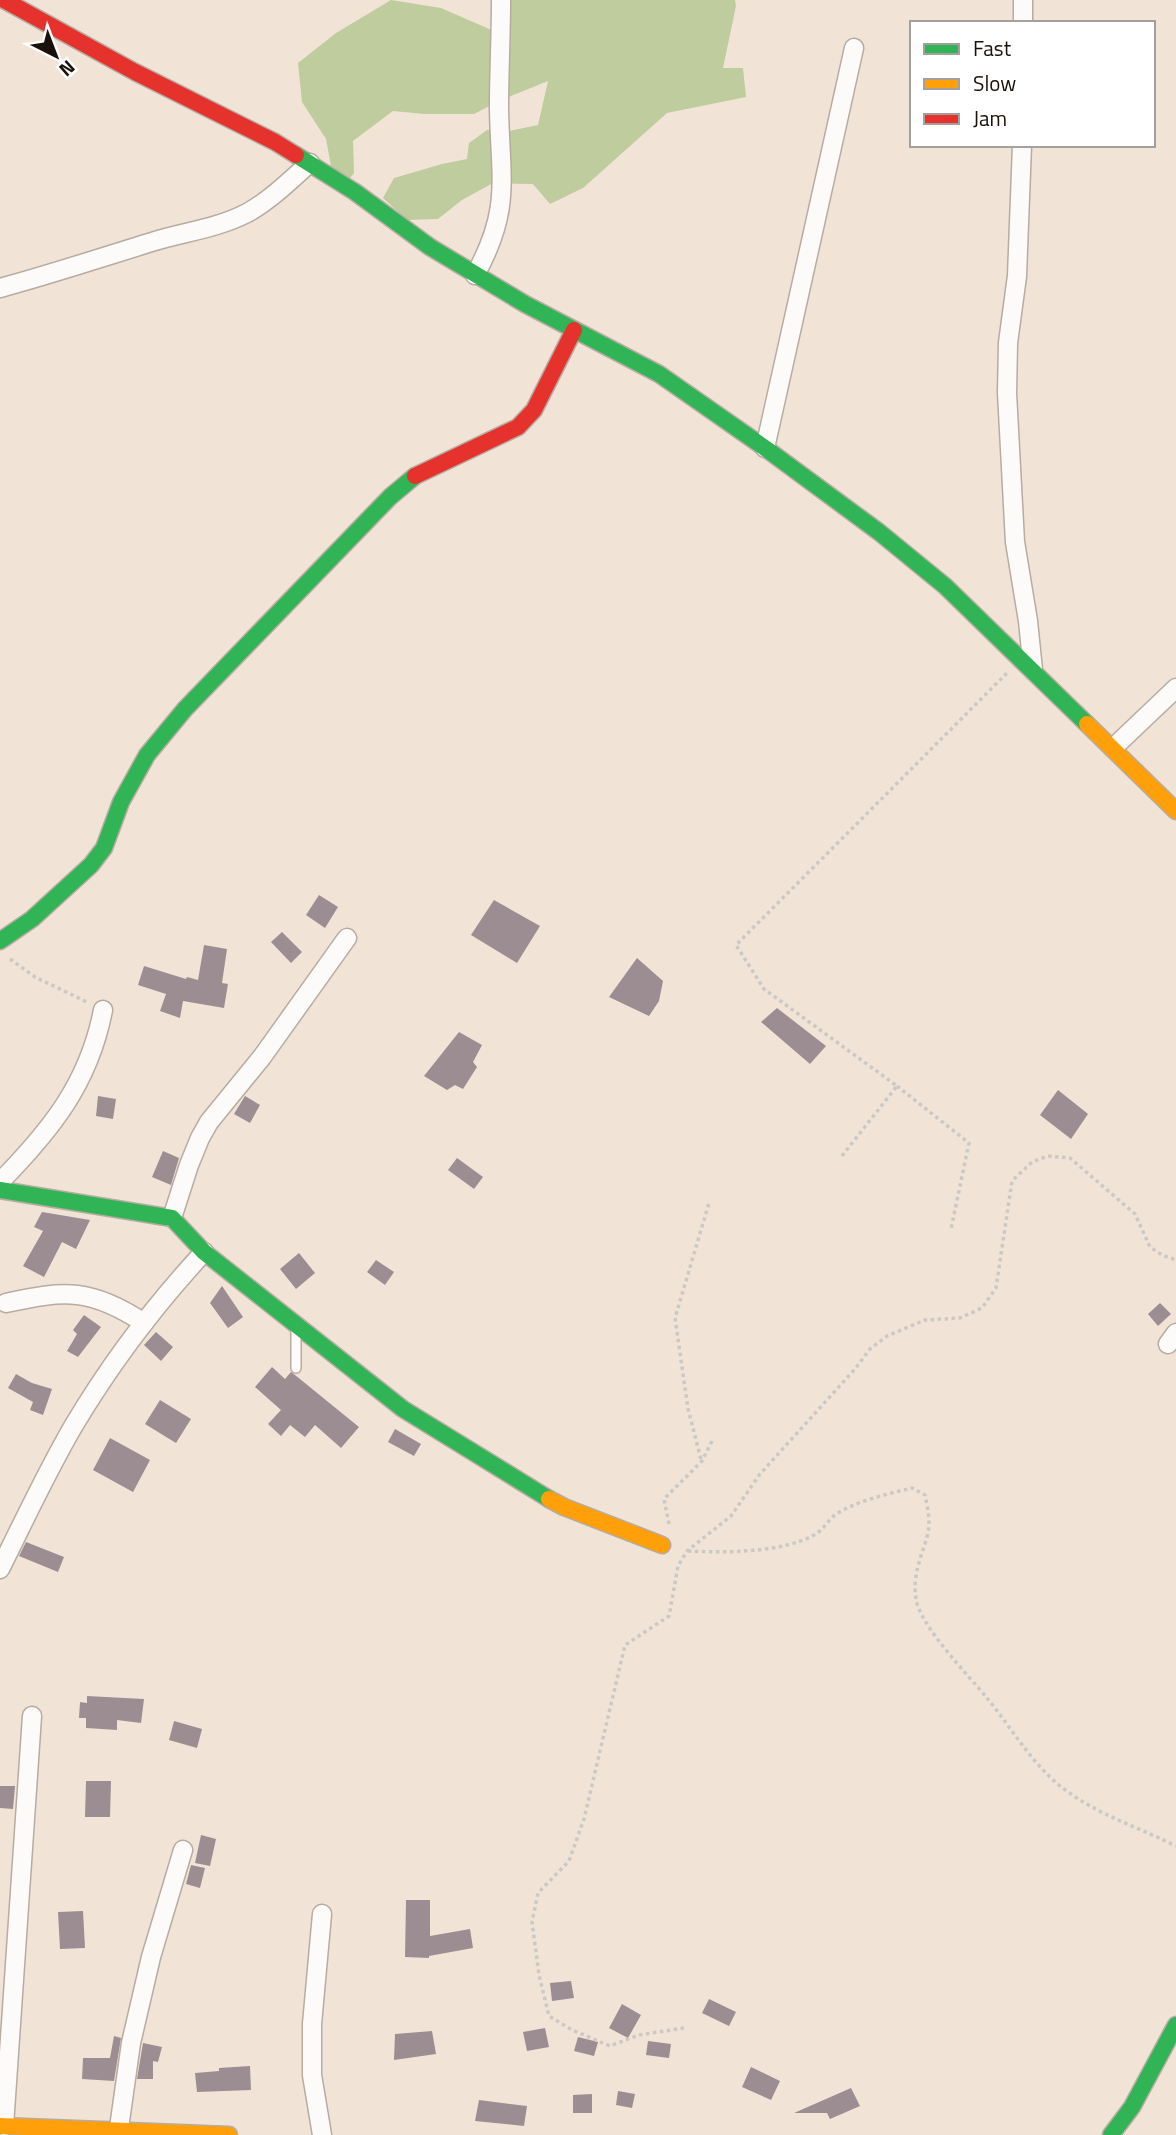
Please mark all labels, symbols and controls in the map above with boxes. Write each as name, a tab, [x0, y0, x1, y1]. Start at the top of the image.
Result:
north arrow	[21, 21, 91, 91]
legend	[910, 21, 1155, 147]
text: Fast	[973, 32, 1012, 64]
text: N	[53, 54, 82, 84]
text: Slow	[973, 67, 1016, 99]
text: Jam	[973, 102, 1007, 134]

